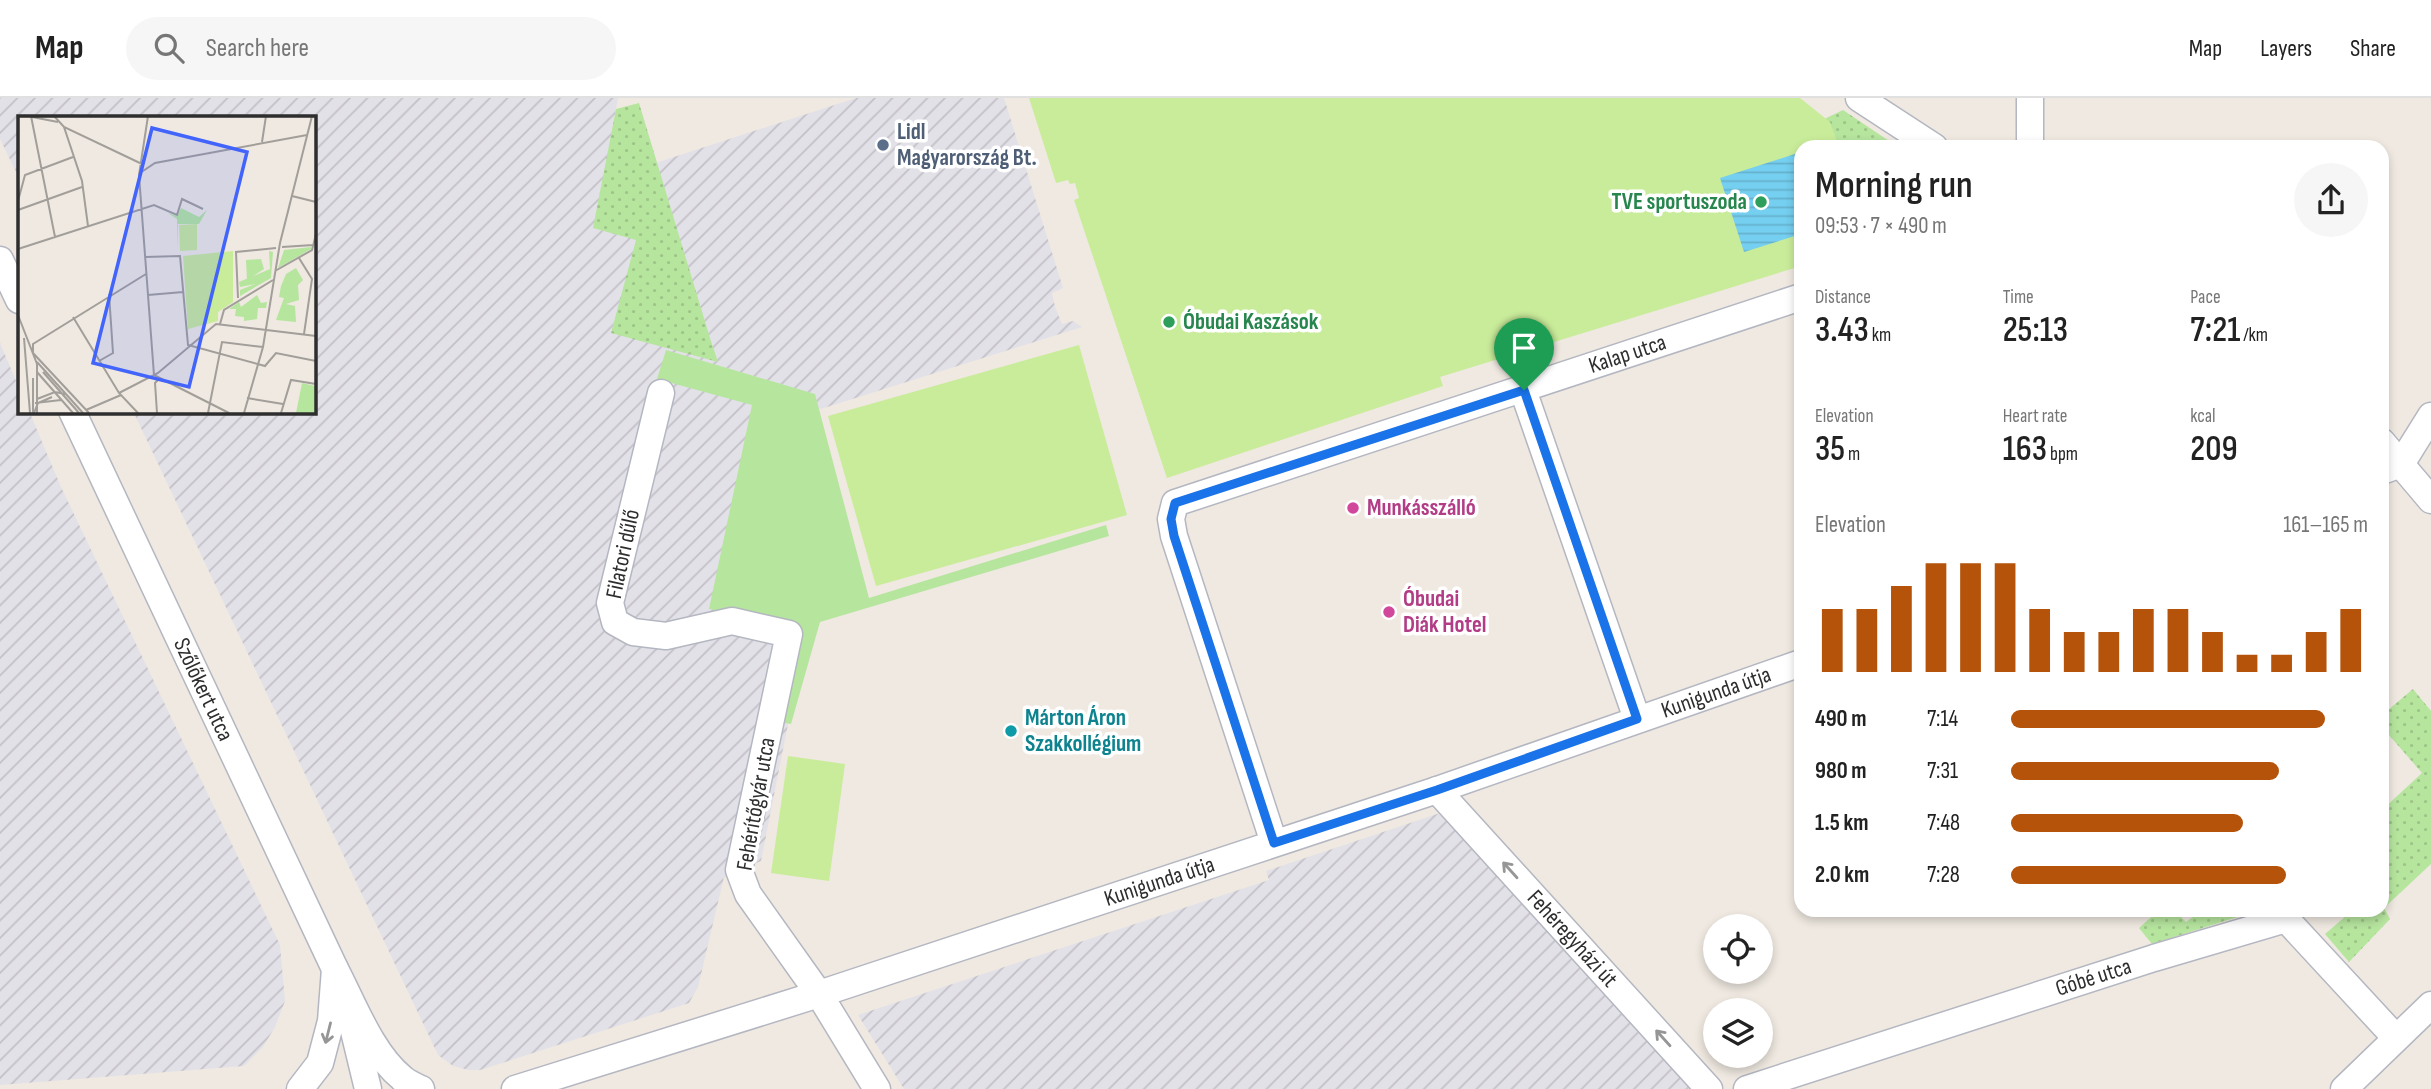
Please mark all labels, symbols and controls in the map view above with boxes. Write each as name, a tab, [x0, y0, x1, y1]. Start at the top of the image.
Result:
search box	[126, 17, 616, 80]
text: Map	[35, 28, 84, 68]
icon: search	[150, 29, 188, 67]
text: Search here	[206, 33, 309, 64]
text: Map	[2189, 34, 2222, 63]
text: Layers	[2260, 34, 2312, 63]
text: Share	[2350, 34, 2396, 63]
inset map	[18, 116, 315, 413]
place label: Lidl Magyarország Bt.	[897, 118, 1037, 172]
marker: Lidl Magyarország Bt.	[875, 137, 891, 153]
text: Morning run	[1815, 163, 1973, 208]
button: share	[2294, 163, 2368, 237]
place label: TVE sportuszoda	[1612, 188, 1747, 216]
marker: TVE sportuszoda	[1753, 194, 1769, 210]
text: 09:53 · 7 × 490 m	[1815, 212, 1947, 240]
text: Distance	[1815, 286, 1871, 309]
text: Time	[2003, 286, 2034, 309]
text: Pace	[2190, 286, 2221, 309]
place label: Óbudai Kaszások	[1183, 308, 1319, 336]
text: 3.43	[1815, 309, 1869, 352]
text: 25:13	[2003, 309, 2068, 352]
text: 7:21	[2190, 309, 2240, 352]
marker: Óbudai Kaszások	[1161, 314, 1177, 330]
pin	[1494, 318, 1554, 390]
text: km	[1869, 324, 1891, 347]
text: /km	[2240, 324, 2268, 347]
street label: Kalap utca	[1585, 328, 1670, 380]
icon: arrive	[1505, 329, 1543, 367]
text: Elevation	[1815, 405, 1874, 428]
text: Heart rate	[2003, 405, 2068, 428]
text: kcal	[2190, 405, 2215, 428]
text: 35	[1815, 428, 1845, 471]
text: 163	[2003, 428, 2047, 471]
text: 209	[2190, 428, 2238, 471]
text: m	[1845, 443, 1860, 466]
text: bpm	[2047, 443, 2078, 466]
place label: Munkásszálló	[1367, 494, 1476, 522]
marker: Munkásszálló	[1345, 500, 1361, 516]
street label: Filatori dűlő	[600, 507, 646, 601]
text: Elevation	[1815, 511, 1886, 539]
text: 161–165 m	[2283, 511, 2368, 539]
place label: Óbudai Diák Hotel	[1403, 585, 1487, 639]
marker: Óbudai Diák Hotel	[1381, 604, 1397, 620]
street label: Szőlőkert utca	[167, 634, 240, 746]
street label: Kunigunda útja	[1658, 661, 1775, 725]
place label: Márton Áron Szakkollégium	[1025, 704, 1141, 758]
text: 490 m	[1815, 705, 1866, 733]
text: 7:14	[1927, 705, 1958, 733]
marker: Márton Áron Szakkollégium	[1003, 723, 1019, 739]
street label: Fehérítőgyár utca	[731, 735, 781, 873]
text: 980 m	[1815, 757, 1867, 785]
text: 7:31	[1927, 757, 1958, 785]
text: 1.5 km	[1815, 809, 1868, 837]
text: 7:48	[1927, 809, 1960, 837]
street label: Kunigunda útja	[1101, 850, 1218, 913]
one-way arrow	[1502, 861, 1518, 879]
text: 2.0 km	[1815, 861, 1869, 889]
text: 7:28	[1927, 861, 1960, 889]
street label: Fehéregyházi út	[1521, 884, 1624, 993]
map controls	[1703, 914, 1773, 1068]
button: locate	[1703, 914, 1773, 984]
street label: Góbé utca	[2052, 952, 2135, 1003]
button: layers	[1703, 998, 1773, 1068]
one-way arrow	[321, 1021, 334, 1043]
one-way arrow	[1655, 1030, 1671, 1048]

